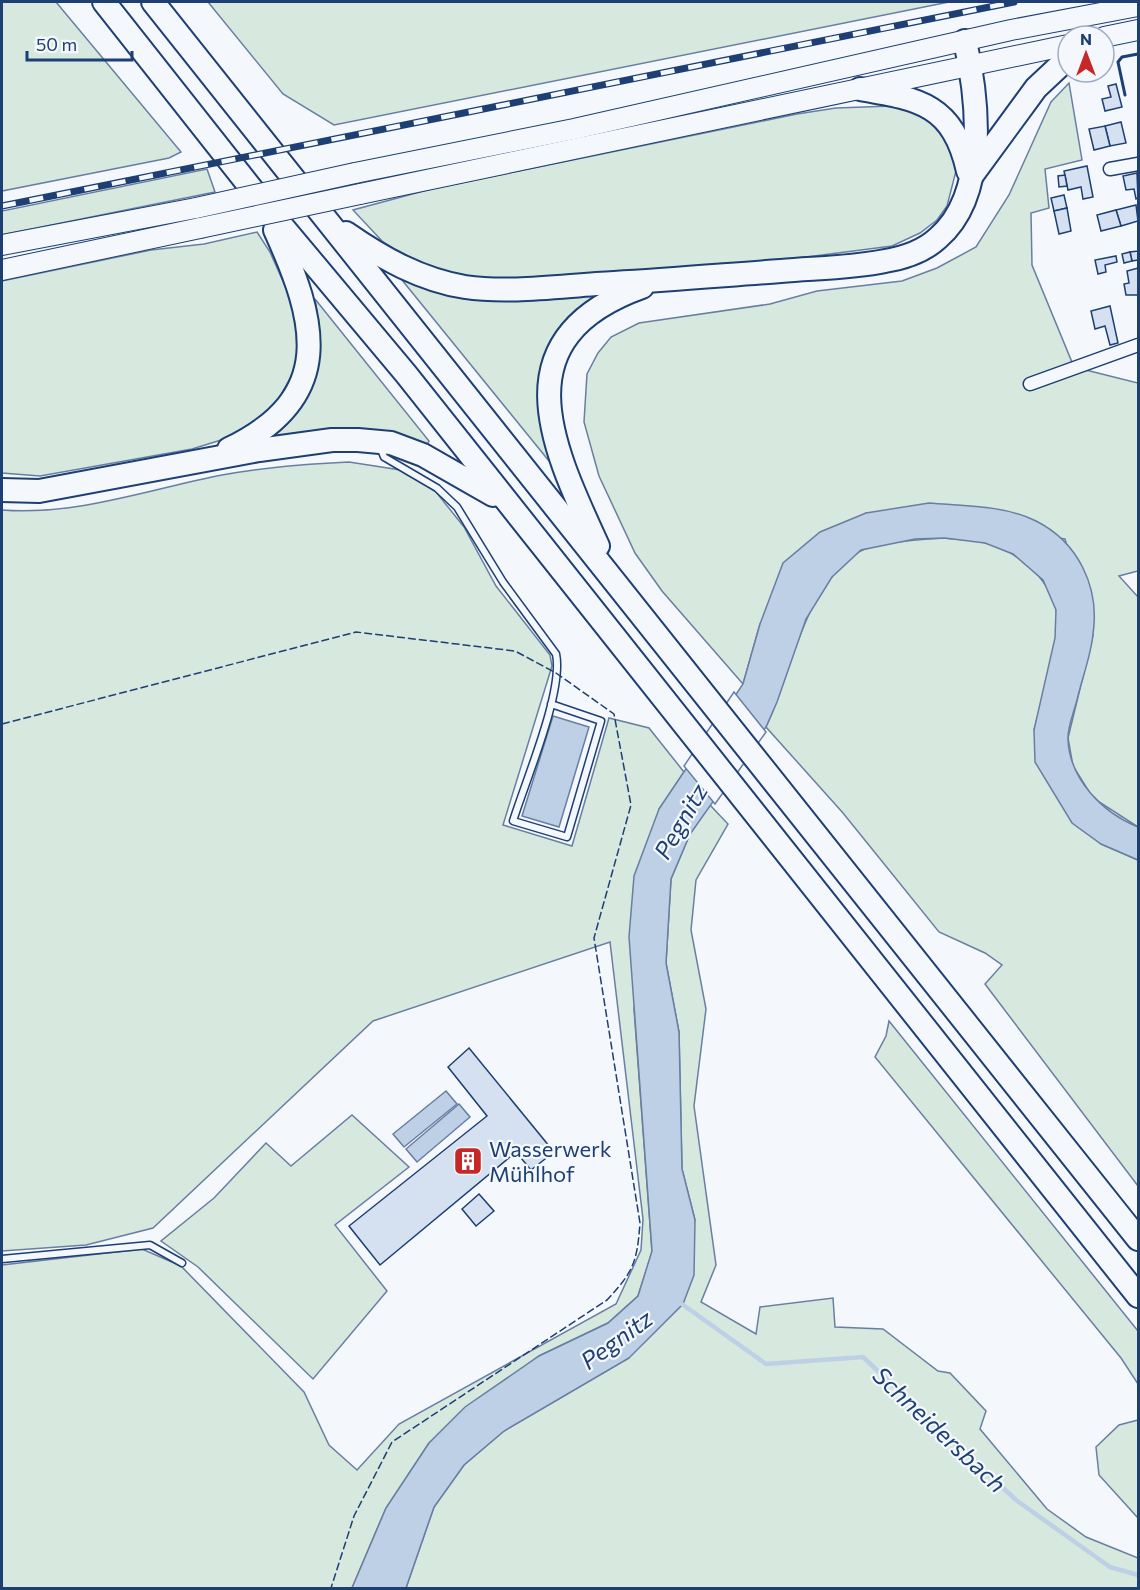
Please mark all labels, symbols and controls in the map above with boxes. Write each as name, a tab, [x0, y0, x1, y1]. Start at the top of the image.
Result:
scale bar	[27, 24, 132, 62]
north arrow	[1056, 24, 1116, 84]
text: N	[1080, 29, 1092, 48]
text: 50 m	[36, 33, 77, 55]
water label: Pegnitz	[647, 778, 713, 864]
place label: Wasserwerk Mühlhof	[489, 1135, 612, 1187]
building icon: Wasserwerk Mühlhof	[452, 1145, 484, 1177]
water label: Pegnitz	[574, 1303, 658, 1375]
water label: Schneidersbach	[867, 1360, 1013, 1498]

